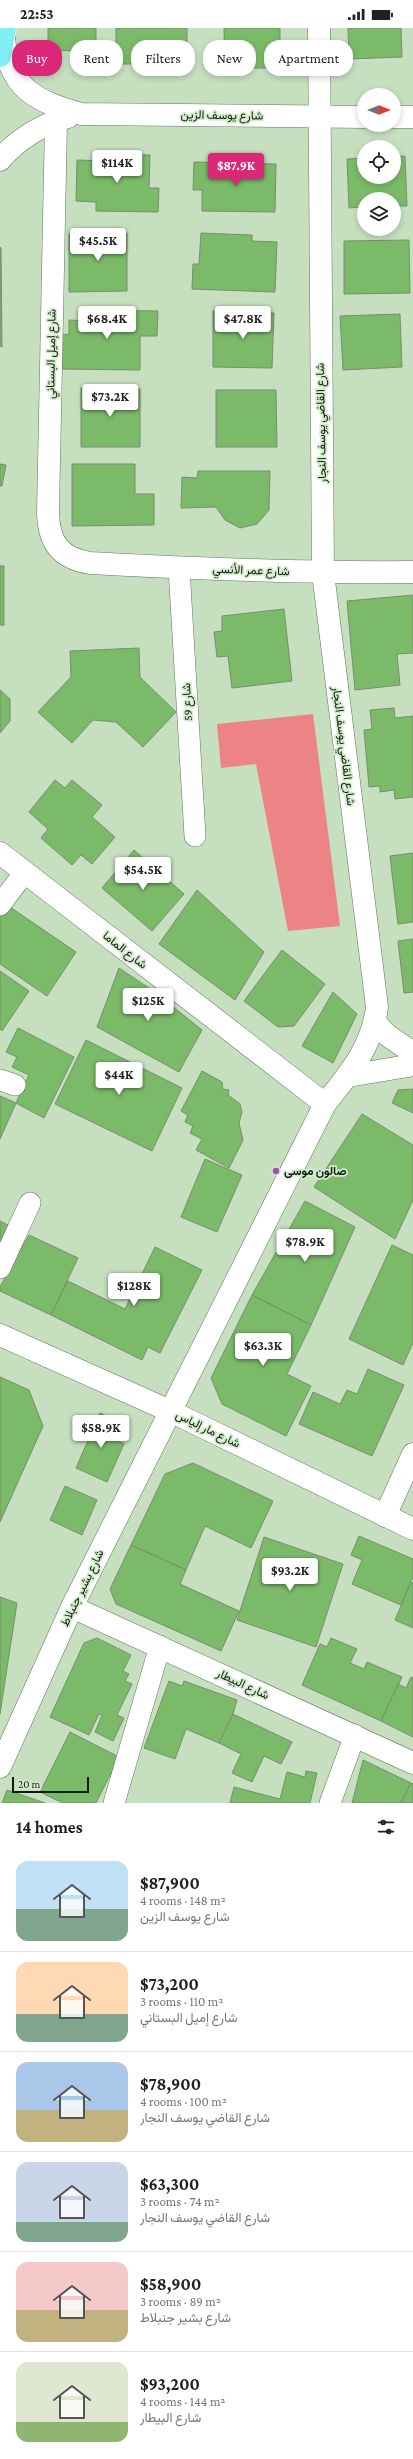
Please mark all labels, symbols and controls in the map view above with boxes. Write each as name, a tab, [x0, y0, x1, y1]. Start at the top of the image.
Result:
text: 22:53	[20, 6, 54, 22]
chip: Buy	[12, 40, 62, 76]
chip: Rent	[70, 40, 123, 76]
chip: Filters	[131, 40, 195, 76]
chip: New	[203, 40, 256, 76]
chip: Apartment	[264, 40, 353, 76]
north arrow	[357, 88, 401, 132]
map controls	[357, 88, 401, 236]
street label: شارع يوسف الزين	[181, 107, 263, 125]
button: locate	[357, 140, 401, 184]
pin: $114K	[89, 150, 145, 184]
pin: $87.9K	[203, 153, 269, 187]
text: $114K	[101, 155, 133, 170]
text: $87.9K	[217, 158, 255, 173]
button: layers	[357, 192, 401, 236]
pin: $45.5K	[65, 228, 131, 262]
text: $45.5K	[79, 233, 117, 248]
pin: $68.4K	[74, 306, 140, 340]
pin: $47.8K	[210, 306, 276, 340]
street label: شارع إميل البستاني	[43, 309, 62, 399]
text: $68.4K	[87, 311, 127, 326]
text: $47.8K	[224, 311, 262, 326]
street label: شارع القاضي يوسف النجار	[313, 363, 332, 484]
pin: $73.2K	[77, 384, 143, 418]
text: $73.2K	[91, 389, 129, 404]
street label: شارع عمر الأنسي	[212, 562, 290, 581]
street label: شارع 59	[179, 683, 197, 721]
street label: شارع القاضي يوسف النجار	[327, 685, 358, 807]
pin: $54.5K	[110, 857, 176, 891]
text: $54.5K	[124, 862, 162, 877]
street label: شارع الماما	[99, 928, 150, 973]
pin: $125K	[120, 988, 176, 1022]
text: $125K	[132, 993, 164, 1008]
pin: $44K	[95, 1062, 143, 1096]
text: $44K	[105, 1067, 133, 1082]
place label: صالون موسى	[284, 1164, 347, 1179]
marker: صالون موسى	[271, 1166, 281, 1176]
pin: $78.9K	[272, 1229, 338, 1263]
text: $78.9K	[285, 1234, 325, 1249]
pin: $128K	[106, 1273, 162, 1307]
text: $128K	[117, 1278, 151, 1293]
pin: $63.3K	[230, 1333, 296, 1367]
text: $63.3K	[244, 1338, 282, 1353]
street label: شارع مار إلياس	[173, 1407, 243, 1452]
pin: $58.9K	[68, 1415, 134, 1449]
text: $58.9K	[81, 1420, 121, 1435]
street label: شارع بشير جنبلاط	[57, 1547, 109, 1630]
pin: $93.2K	[257, 1558, 323, 1592]
text: $93.2K	[271, 1563, 309, 1578]
street label: شارع البيطار	[213, 1665, 272, 1704]
scale bar	[12, 1775, 89, 1794]
text: 20 m	[18, 1778, 40, 1790]
icon: filters	[375, 1816, 397, 1838]
text: 14 homes	[16, 1818, 83, 1837]
text: $87,900	[140, 1874, 200, 1893]
icon: home	[48, 1877, 96, 1925]
text: 4 rooms · 148 m²	[140, 1893, 226, 1908]
text: شارع يوسف الزين	[140, 1909, 230, 1924]
text: $73,200	[140, 1975, 199, 1994]
icon: home	[48, 1978, 96, 2026]
text: 3 rooms · 110 m²	[140, 1994, 223, 2009]
text: شارع إميل البستاني	[140, 2010, 238, 2025]
text: $78,900	[140, 2075, 201, 2094]
icon: home	[48, 2078, 96, 2126]
text: 4 rooms · 100 m²	[140, 2094, 227, 2109]
text: شارع القاضي يوسف النجار	[140, 2110, 270, 2125]
text: $63,300	[140, 2175, 199, 2194]
icon: home	[48, 2178, 96, 2226]
text: 3 rooms · 74 m²	[140, 2194, 220, 2209]
text: شارع القاضي يوسف النجار	[140, 2210, 270, 2225]
text: $58,900	[140, 2275, 201, 2294]
icon: home	[48, 2278, 96, 2326]
text: 3 rooms · 89 m²	[140, 2294, 221, 2309]
text: شارع بشير جنبلاط	[140, 2310, 231, 2325]
text: $93,200	[140, 2375, 200, 2394]
icon: home	[48, 2378, 96, 2426]
text: 4 rooms · 144 m²	[140, 2394, 225, 2409]
text: شارع البيطار	[140, 2410, 201, 2425]

